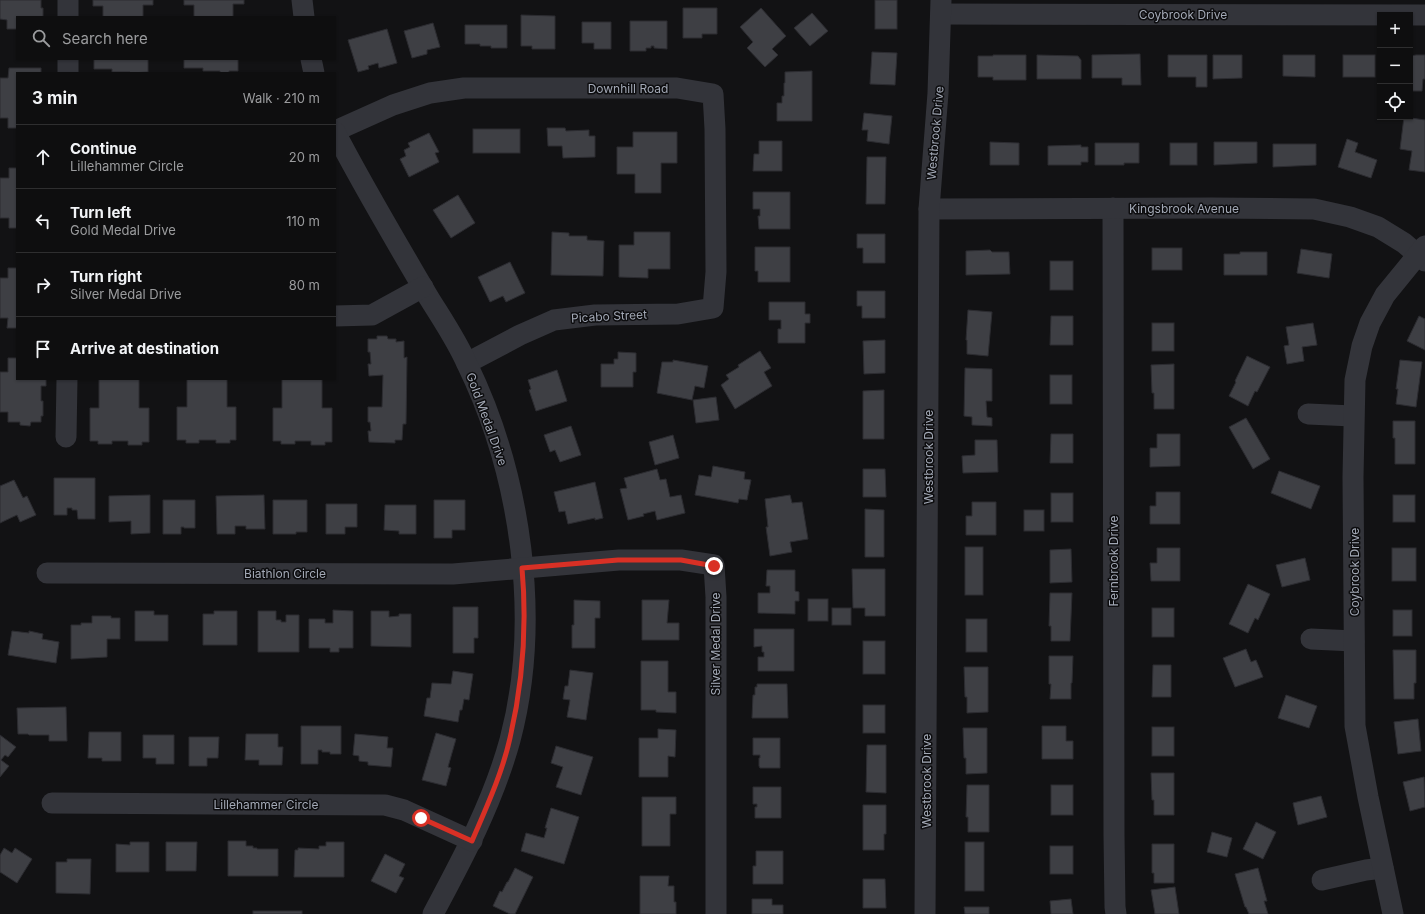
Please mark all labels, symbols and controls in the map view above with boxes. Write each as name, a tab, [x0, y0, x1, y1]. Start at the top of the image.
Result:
street label: Coybrook Drive	[1139, 7, 1227, 22]
map controls	[1377, 12, 1413, 120]
button: +	[1377, 12, 1413, 48]
search box	[16, 16, 336, 60]
icon: search	[30, 27, 52, 49]
text: Search here	[62, 29, 148, 48]
button: −	[1377, 48, 1413, 84]
street label: Downhill Road	[588, 81, 668, 96]
button: locate	[1377, 84, 1413, 120]
street label: Westbrook Drive	[923, 85, 947, 181]
text: 3 min	[32, 88, 78, 108]
text: Walk · 210 m	[243, 90, 320, 106]
text: Continue	[70, 139, 137, 158]
icon: ahead	[32, 146, 54, 168]
text: 20 m	[289, 149, 320, 165]
text: Lillehammer Circle	[70, 158, 184, 174]
street label: Kingsbrook Avenue	[1129, 201, 1239, 216]
text: Turn left	[70, 203, 131, 222]
icon: left	[32, 210, 54, 232]
text: 110 m	[286, 213, 320, 229]
text: Gold Medal Drive	[70, 222, 176, 238]
text: Turn right	[70, 267, 142, 286]
icon: right	[32, 274, 54, 296]
text: 80 m	[289, 277, 320, 293]
text: Silver Medal Drive	[70, 286, 182, 302]
street label: Picabo Street	[571, 307, 647, 325]
icon: arrive	[32, 338, 54, 360]
text: Arrive at destination	[70, 339, 219, 358]
street label: Gold Medal Drive	[463, 371, 511, 467]
street label: Westbrook Drive	[921, 410, 936, 504]
street label: Fernbrook Drive	[1106, 515, 1121, 607]
street label: Coybrook Drive	[1347, 528, 1362, 616]
route end	[705, 557, 723, 575]
street label: Biathlon Circle	[244, 566, 326, 581]
street label: Silver Medal Drive	[708, 593, 723, 695]
street label: Westbrook Drive	[919, 734, 934, 828]
street label: Lillehammer Circle	[214, 797, 319, 812]
route start	[412, 809, 430, 827]

